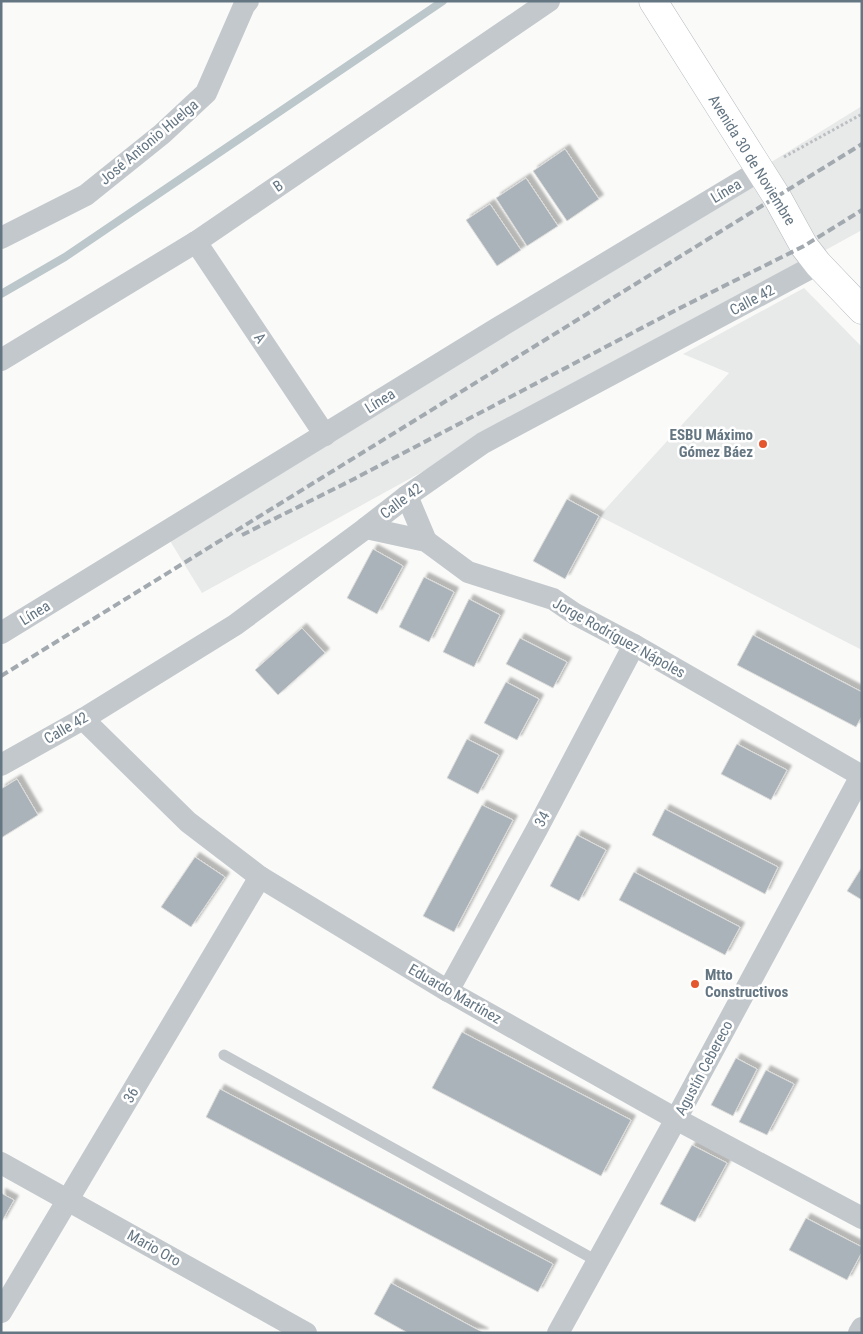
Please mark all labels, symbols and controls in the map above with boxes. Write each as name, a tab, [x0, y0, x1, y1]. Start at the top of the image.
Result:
street label: Avenida 30 de Noviembre	[705, 91, 799, 229]
street label: José Antonio Huelga	[96, 96, 202, 188]
street label: Línea	[708, 175, 744, 207]
street label: B	[270, 176, 286, 196]
street label: Calle 42	[727, 281, 777, 319]
street label: A	[250, 329, 270, 347]
street label: Línea	[362, 385, 398, 417]
place label: ESBU Máximo Gómez Báez	[670, 426, 753, 461]
marker: ESBU Máximo Gómez Báez	[757, 438, 769, 450]
street label: Calle 42	[376, 479, 426, 523]
street label: Jorge Rodríguez Nápoles	[550, 594, 688, 682]
street label: Línea	[17, 597, 53, 629]
street label: Calle 42	[41, 708, 91, 748]
street label: 34	[531, 808, 553, 830]
street label: Eduardo Martínez	[405, 960, 505, 1028]
place label: Mtto Constructivos	[705, 966, 789, 1001]
marker: Mtto Constructivos	[689, 978, 701, 990]
street label: Agustín Cebereco	[671, 1018, 737, 1118]
street label: 36	[119, 1084, 143, 1106]
street label: Mario Oro	[124, 1226, 184, 1270]

